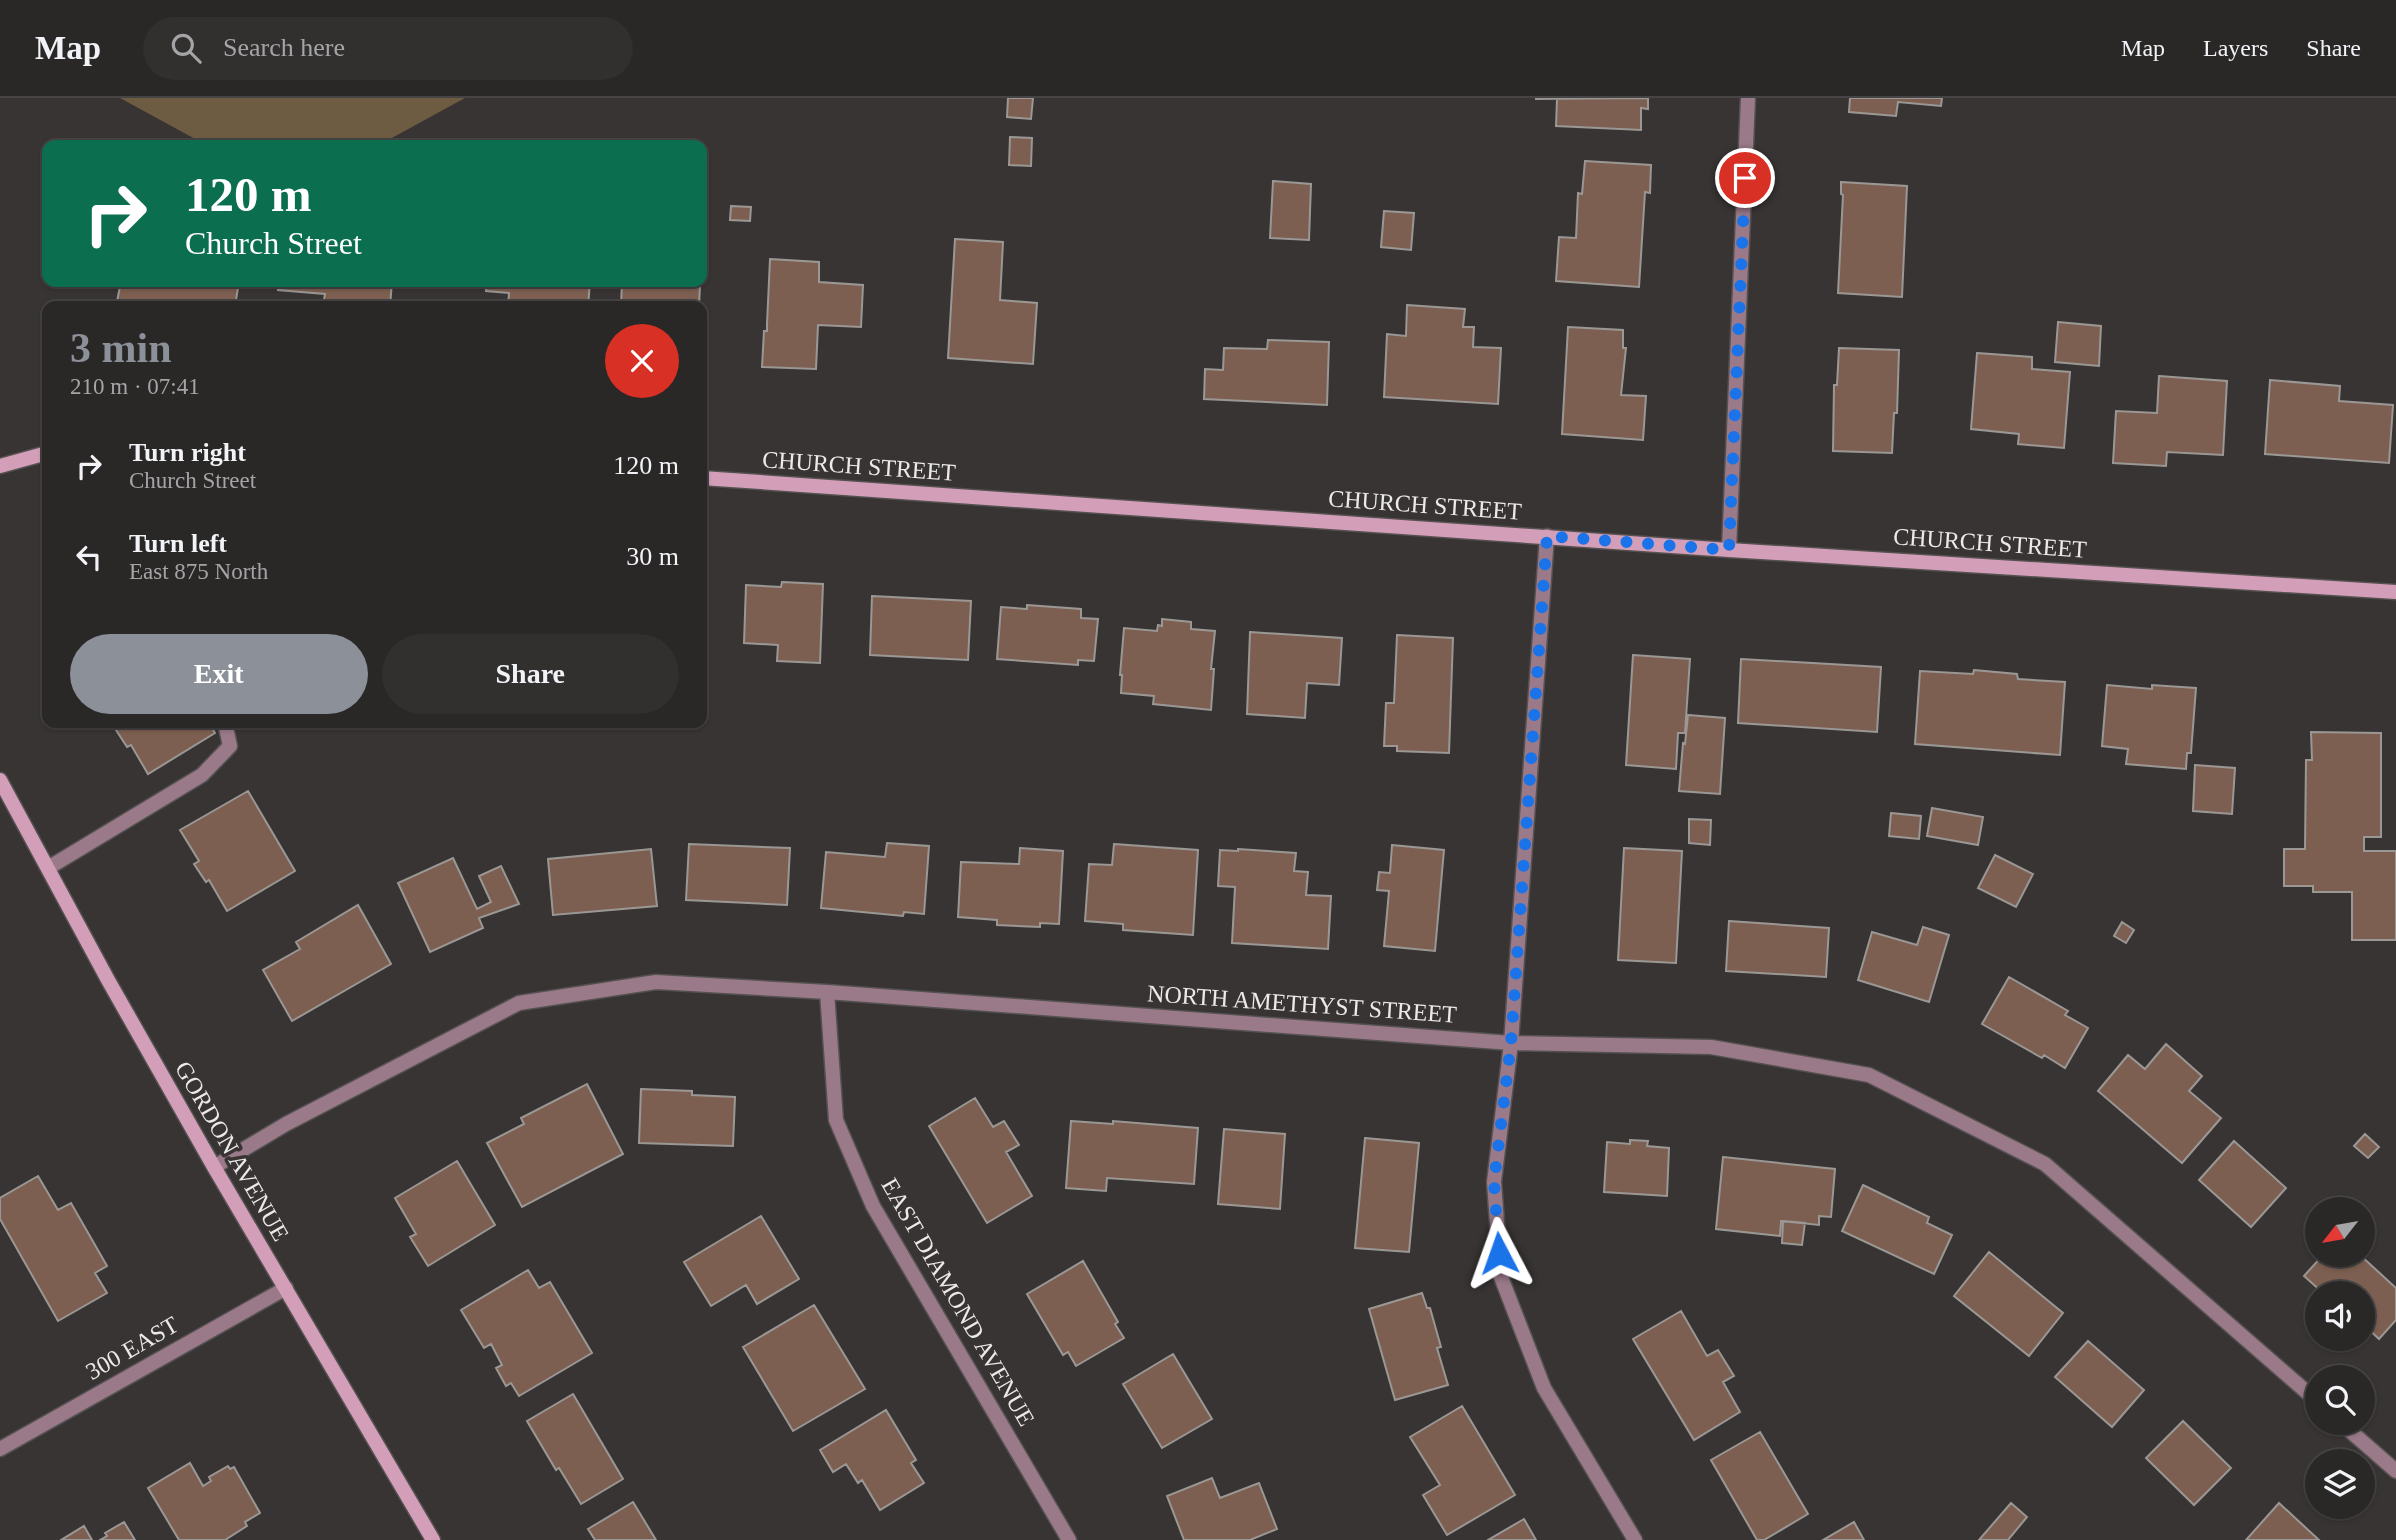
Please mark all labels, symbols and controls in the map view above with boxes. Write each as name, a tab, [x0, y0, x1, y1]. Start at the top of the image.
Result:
search box	[143, 17, 633, 80]
icon: search	[167, 29, 205, 67]
text: Map	[35, 30, 101, 66]
text: Search here	[223, 33, 345, 62]
text: Map	[2121, 35, 2165, 61]
text: Layers	[2203, 35, 2268, 61]
text: Share	[2306, 35, 2361, 61]
pin	[1715, 148, 1775, 208]
icon: arrive	[1726, 159, 1764, 197]
text: 120 m	[185, 167, 312, 222]
icon: right	[70, 168, 161, 259]
text: Church Street	[185, 225, 362, 261]
button: close	[605, 324, 679, 398]
text: 3 min	[70, 325, 172, 371]
text: 210 m · 07:41	[70, 374, 200, 399]
text: Turn right	[129, 438, 246, 467]
street label: CHURCH STREET	[761, 446, 957, 486]
icon: right	[70, 447, 108, 485]
text: 120 m	[613, 451, 679, 480]
text: Church Street	[129, 468, 256, 493]
street label: CHURCH STREET	[1327, 485, 1523, 525]
street label: CHURCH STREET	[1892, 523, 2088, 563]
text: Turn left	[129, 529, 227, 558]
icon: left	[70, 538, 108, 576]
text: 30 m	[626, 542, 679, 571]
text: East 875 North	[129, 559, 268, 584]
button: Exit	[70, 634, 368, 714]
button: Share	[382, 634, 679, 714]
street label: NORTH AMETHYST STREET	[1146, 980, 1458, 1028]
street label: GORDON AVENUE	[170, 1057, 294, 1245]
street label: EAST DIAMOND AVENUE	[876, 1173, 1040, 1431]
north arrow	[2305, 1197, 2375, 1267]
map controls	[2305, 1197, 2375, 1519]
position arrow	[1462, 1216, 1536, 1290]
button: sound	[2305, 1281, 2375, 1351]
street label: 300 EAST	[81, 1311, 183, 1385]
button: search	[2305, 1365, 2375, 1435]
button: layers	[2305, 1449, 2375, 1519]

